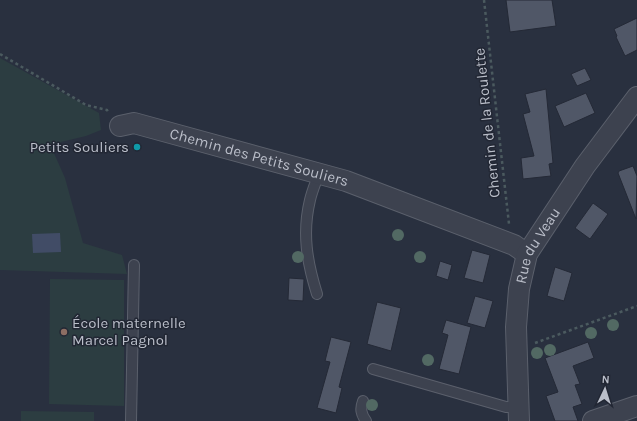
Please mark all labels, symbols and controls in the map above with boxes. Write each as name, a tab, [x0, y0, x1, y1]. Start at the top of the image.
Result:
street label: Chemin de la Roulette	[470, 47, 504, 199]
street label: Chemin des Petits Souliers	[168, 124, 350, 190]
place label: Petits Souliers	[30, 138, 129, 156]
marker: Petits Souliers	[132, 142, 142, 152]
street label: Rue du Veau	[512, 204, 564, 285]
place label: École maternelle Marcel Pagnol	[72, 314, 186, 349]
marker: École maternelle Marcel Pagnol	[59, 327, 69, 337]
north arrow	[585, 369, 625, 409]
text: N	[601, 373, 610, 386]

